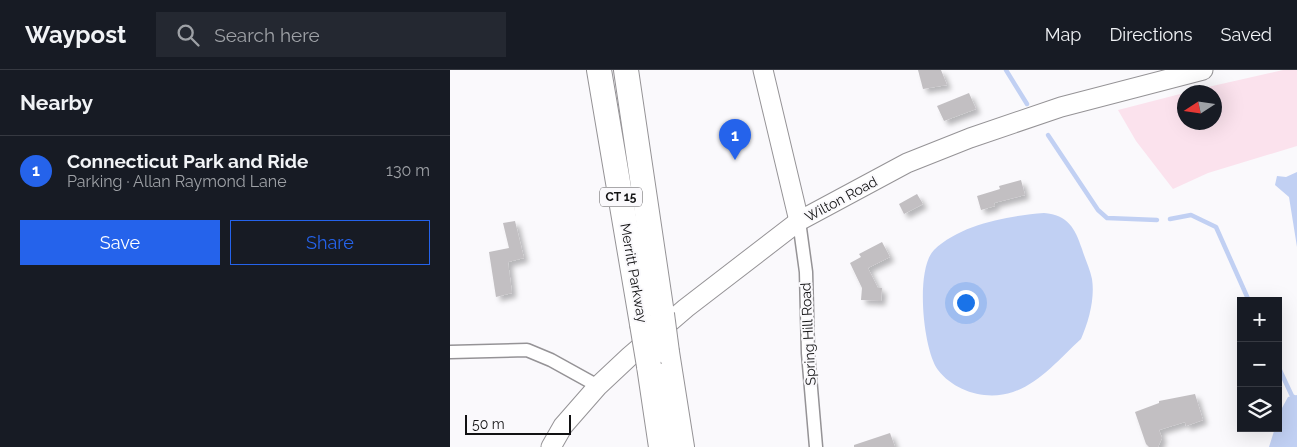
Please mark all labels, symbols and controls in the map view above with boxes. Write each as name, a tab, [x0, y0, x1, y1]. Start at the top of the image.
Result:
search box	[156, 12, 506, 57]
text: Waypost	[25, 20, 126, 49]
icon: search	[174, 21, 202, 49]
text: Search here	[214, 24, 320, 46]
text: Map	[1045, 24, 1081, 45]
text: Directions	[1109, 24, 1193, 45]
text: Saved	[1221, 24, 1272, 45]
north arrow	[1177, 85, 1222, 130]
text: Nearby	[20, 90, 93, 115]
pin: 1	[719, 119, 751, 160]
text: Connecticut Park and Ride	[67, 150, 308, 172]
text: 1	[32, 161, 40, 180]
text: 130 m	[386, 161, 430, 180]
text: Parking · Allan Raymond Lane	[67, 172, 287, 191]
street label: Wilton Road	[802, 173, 880, 225]
road number: CT 15	[600, 188, 642, 206]
button: Save	[20, 220, 220, 265]
button: Share	[230, 220, 430, 265]
street label: Merritt Parkway	[617, 222, 651, 325]
street label: Spring Hill Road	[797, 282, 819, 386]
your location	[953, 290, 979, 316]
map controls	[1237, 297, 1282, 432]
button: +	[1237, 297, 1282, 342]
button: −	[1237, 342, 1282, 387]
button: layers	[1237, 387, 1282, 432]
scale bar	[465, 412, 571, 435]
text: 50 m	[472, 416, 505, 432]

